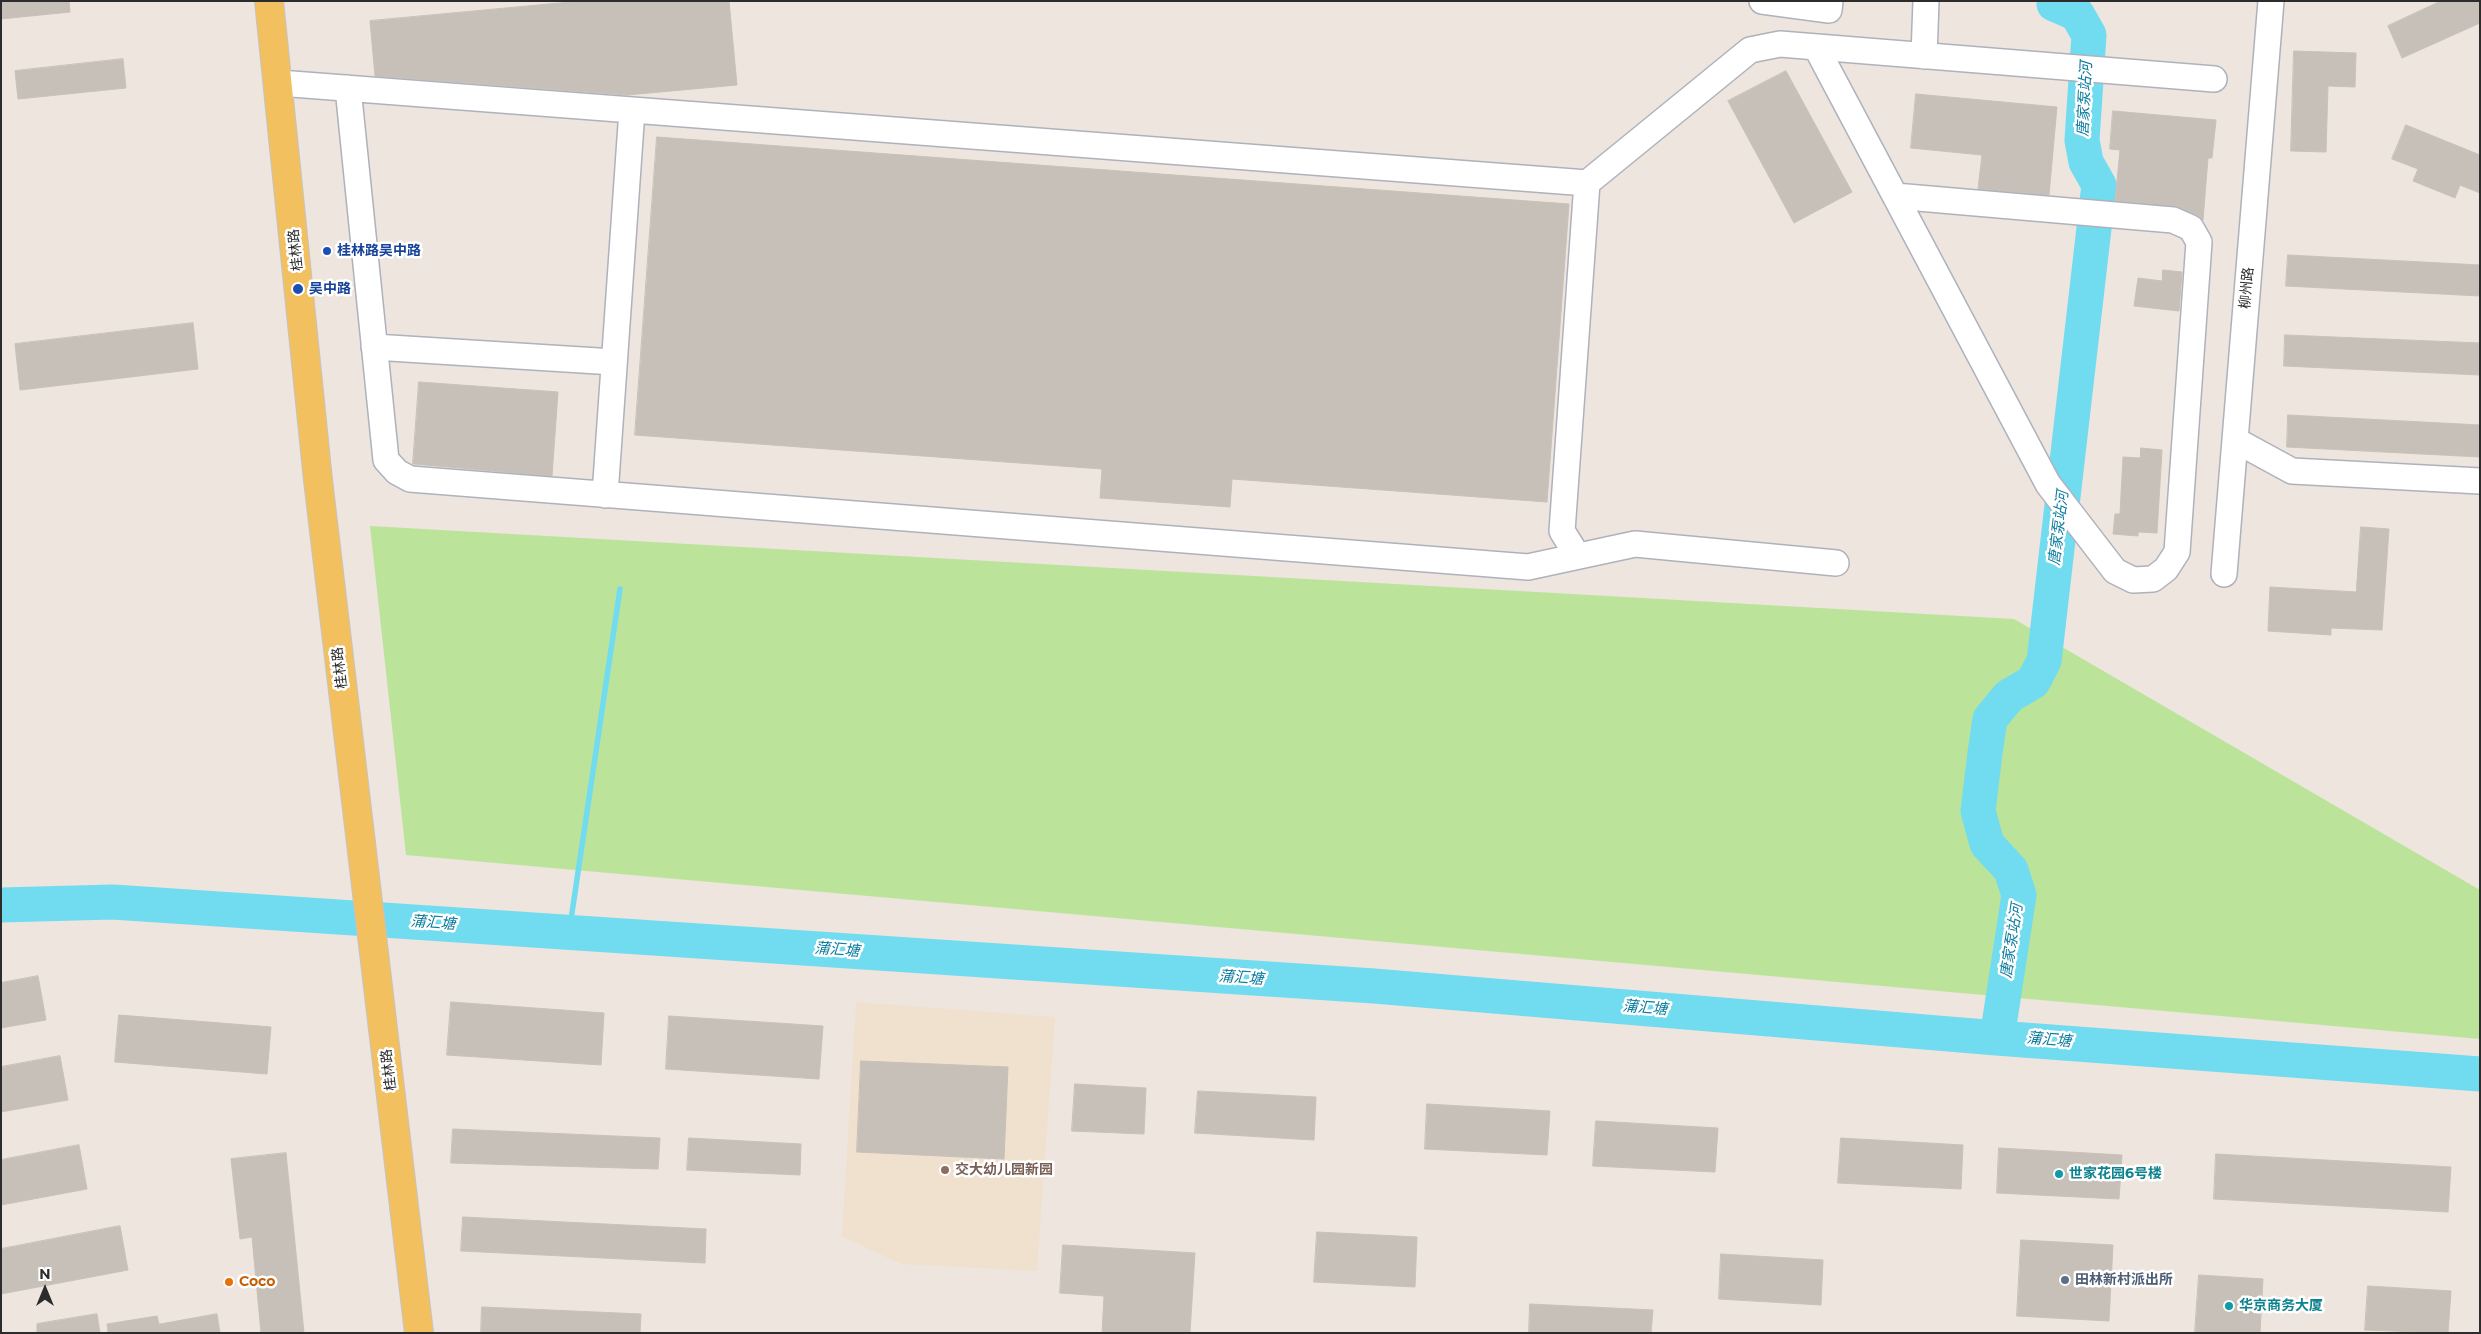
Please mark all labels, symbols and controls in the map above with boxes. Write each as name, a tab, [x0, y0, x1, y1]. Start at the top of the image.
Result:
water label: 唐家泵站河	[2074, 61, 2096, 137]
street label: 桂林路	[285, 228, 307, 272]
place label: 桂林路吴中路	[337, 243, 421, 259]
marker: 桂林路吴中路	[321, 245, 333, 257]
street label: 柳州路	[2237, 266, 2257, 310]
place label: 吴中路	[309, 281, 351, 297]
marker: 吴中路	[291, 282, 305, 296]
water label: 唐家泵站河	[2045, 490, 2073, 566]
street label: 桂林路	[329, 646, 351, 690]
water label: 唐家泵站河	[1997, 903, 2027, 979]
water label: 蒲汇塘	[410, 912, 456, 934]
water label: 蒲汇塘	[814, 939, 860, 961]
water label: 蒲汇塘	[1218, 967, 1264, 989]
water label: 蒲汇塘	[1622, 997, 1668, 1019]
water label: 蒲汇塘	[2026, 1029, 2072, 1051]
street label: 桂林路	[378, 1048, 400, 1092]
place label: 交大幼儿园新园	[955, 1162, 1053, 1178]
marker: 交大幼儿园新园	[939, 1164, 951, 1176]
place label: 世家花园6号楼	[2069, 1166, 2162, 1182]
marker: 世家花园6号楼	[2053, 1168, 2065, 1180]
north arrow	[20, 1264, 70, 1314]
text: N	[39, 1265, 51, 1283]
place label: 田林新村派出所	[2075, 1272, 2173, 1288]
place label: Coco	[239, 1274, 275, 1290]
marker: 田林新村派出所	[2059, 1274, 2071, 1286]
marker: Coco	[223, 1276, 235, 1288]
place label: 华京商务大厦	[2239, 1298, 2323, 1314]
marker: 华京商务大厦	[2223, 1300, 2235, 1312]

